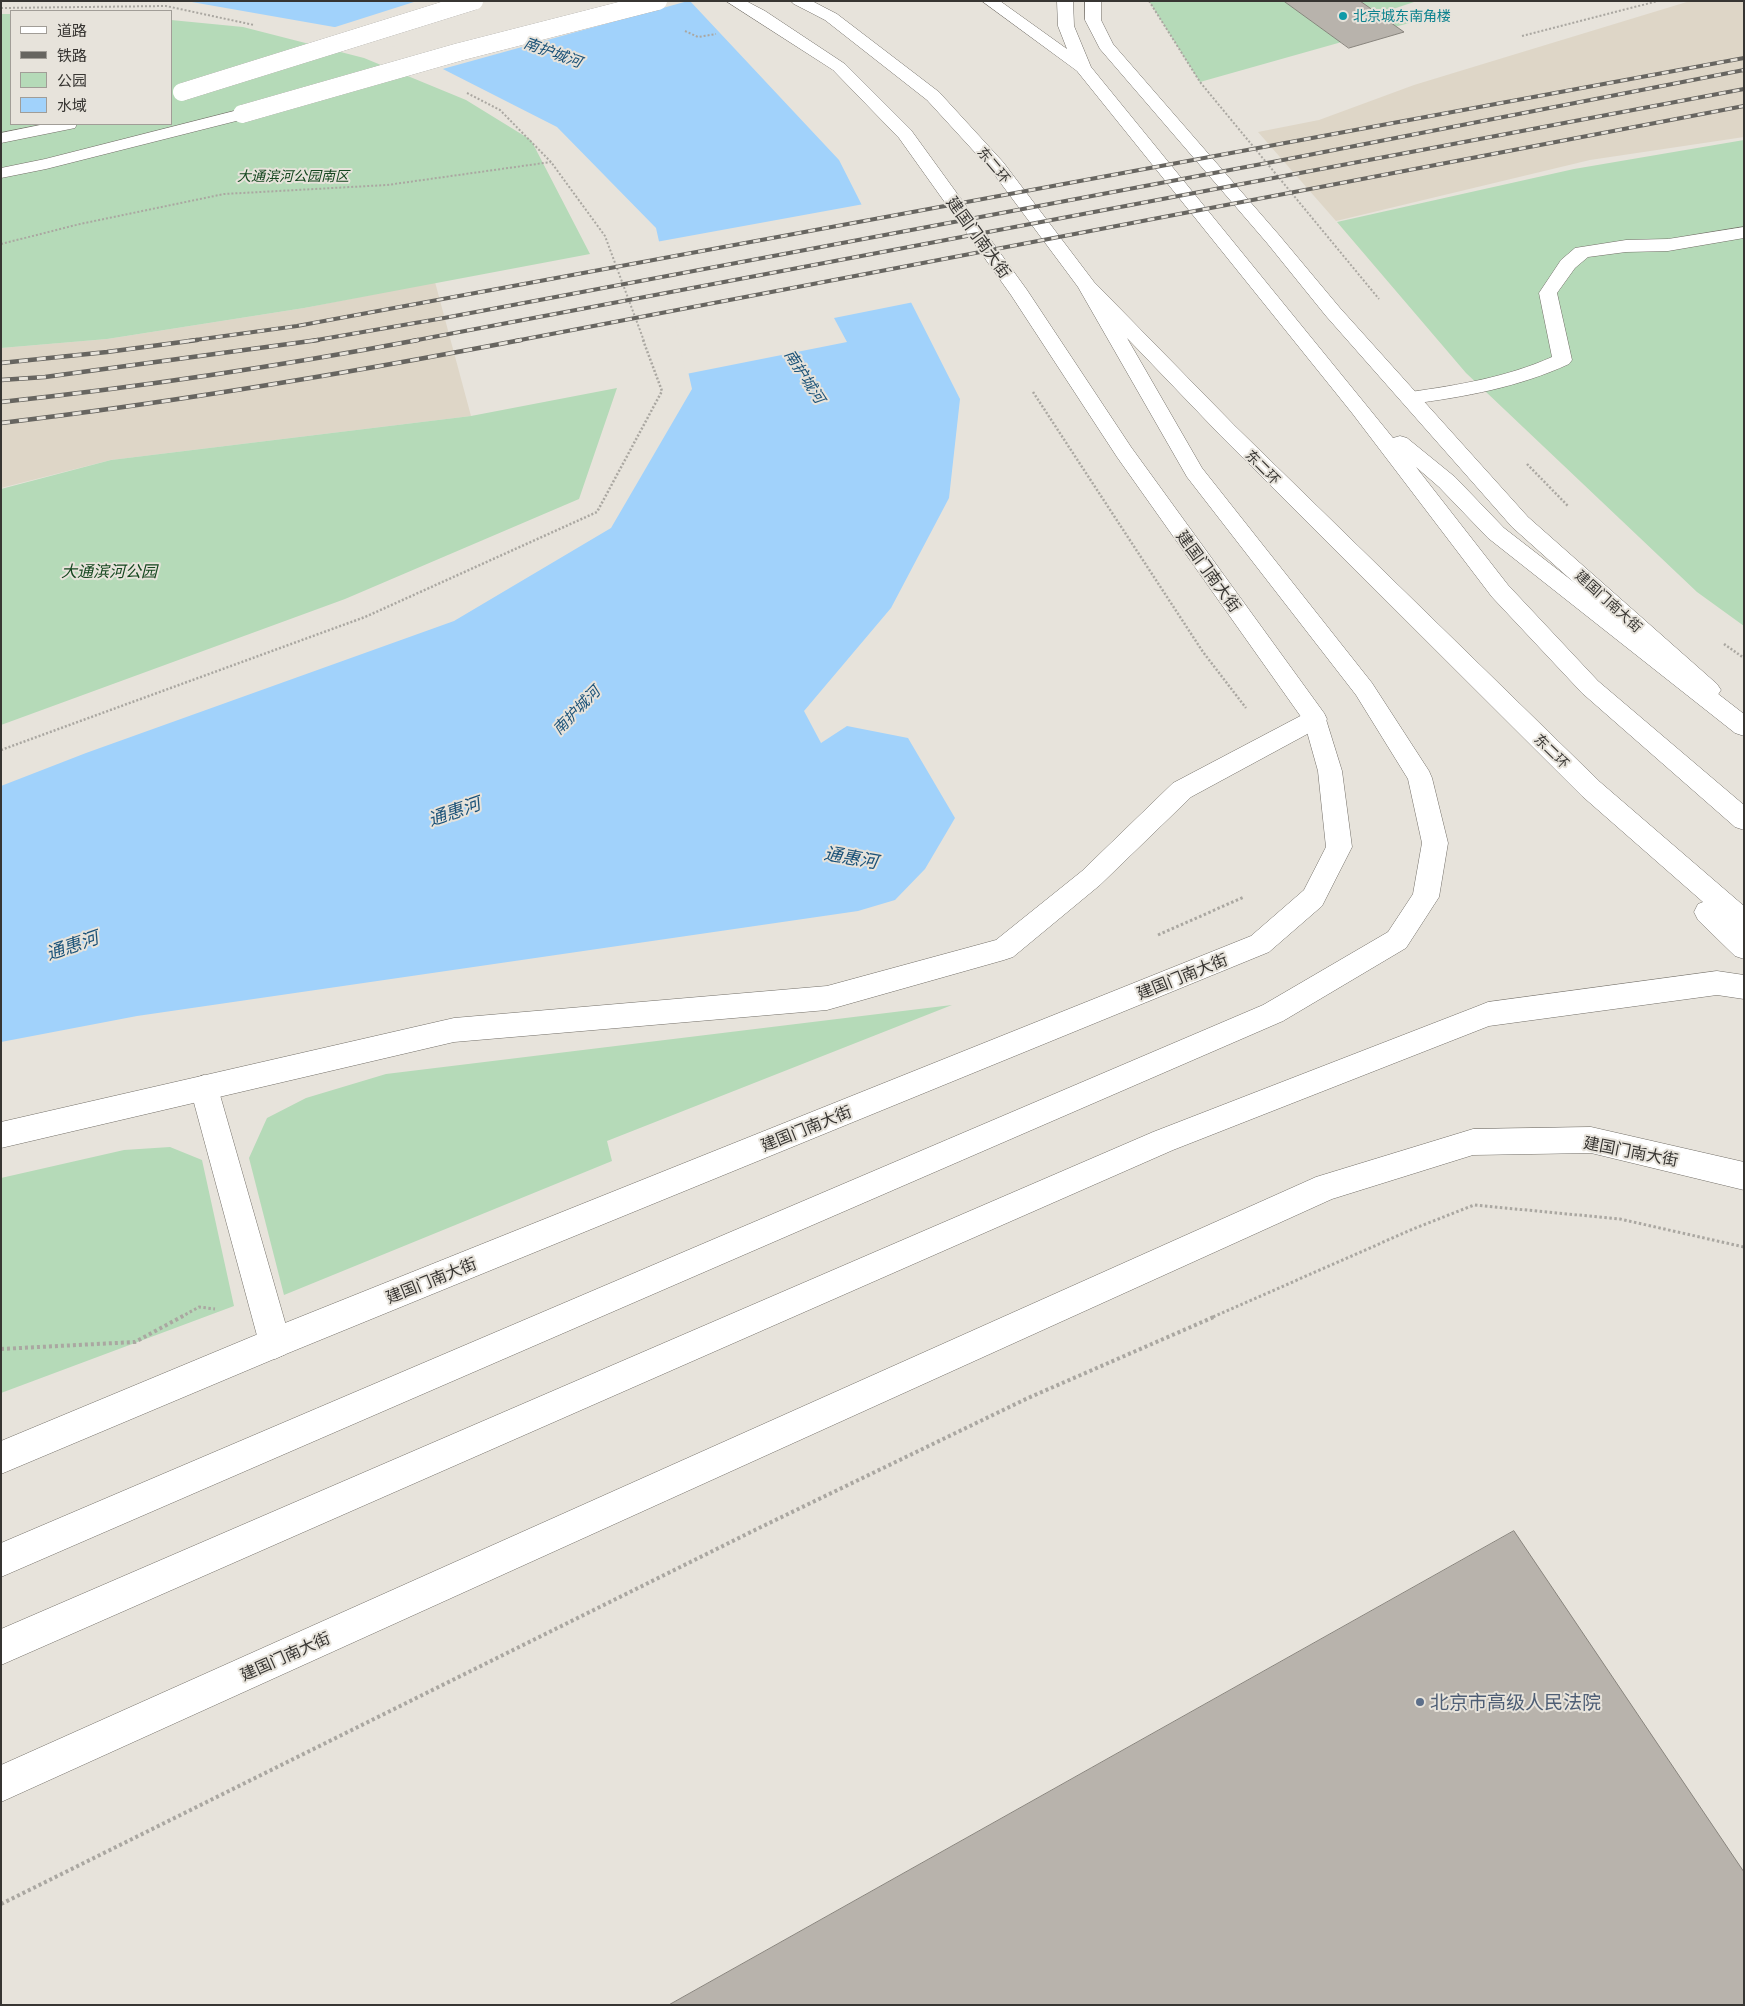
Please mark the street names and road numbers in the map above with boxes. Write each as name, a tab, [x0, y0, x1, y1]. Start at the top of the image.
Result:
street label: 东二环	[974, 144, 1014, 186]
street label: 建国门南大街	[943, 193, 1015, 281]
street label: 东二环	[1242, 446, 1284, 488]
street label: 建国门南大街	[1173, 527, 1245, 615]
street label: 建国门南大街	[1572, 567, 1646, 635]
street label: 东二环	[1531, 730, 1573, 772]
street label: 建国门南大街	[1134, 949, 1230, 1003]
street label: 建国门南大街	[758, 1101, 854, 1155]
street label: 建国门南大街	[1582, 1132, 1680, 1170]
street label: 建国门南大街	[383, 1253, 479, 1307]
street label: 建国门南大街	[237, 1628, 333, 1684]

